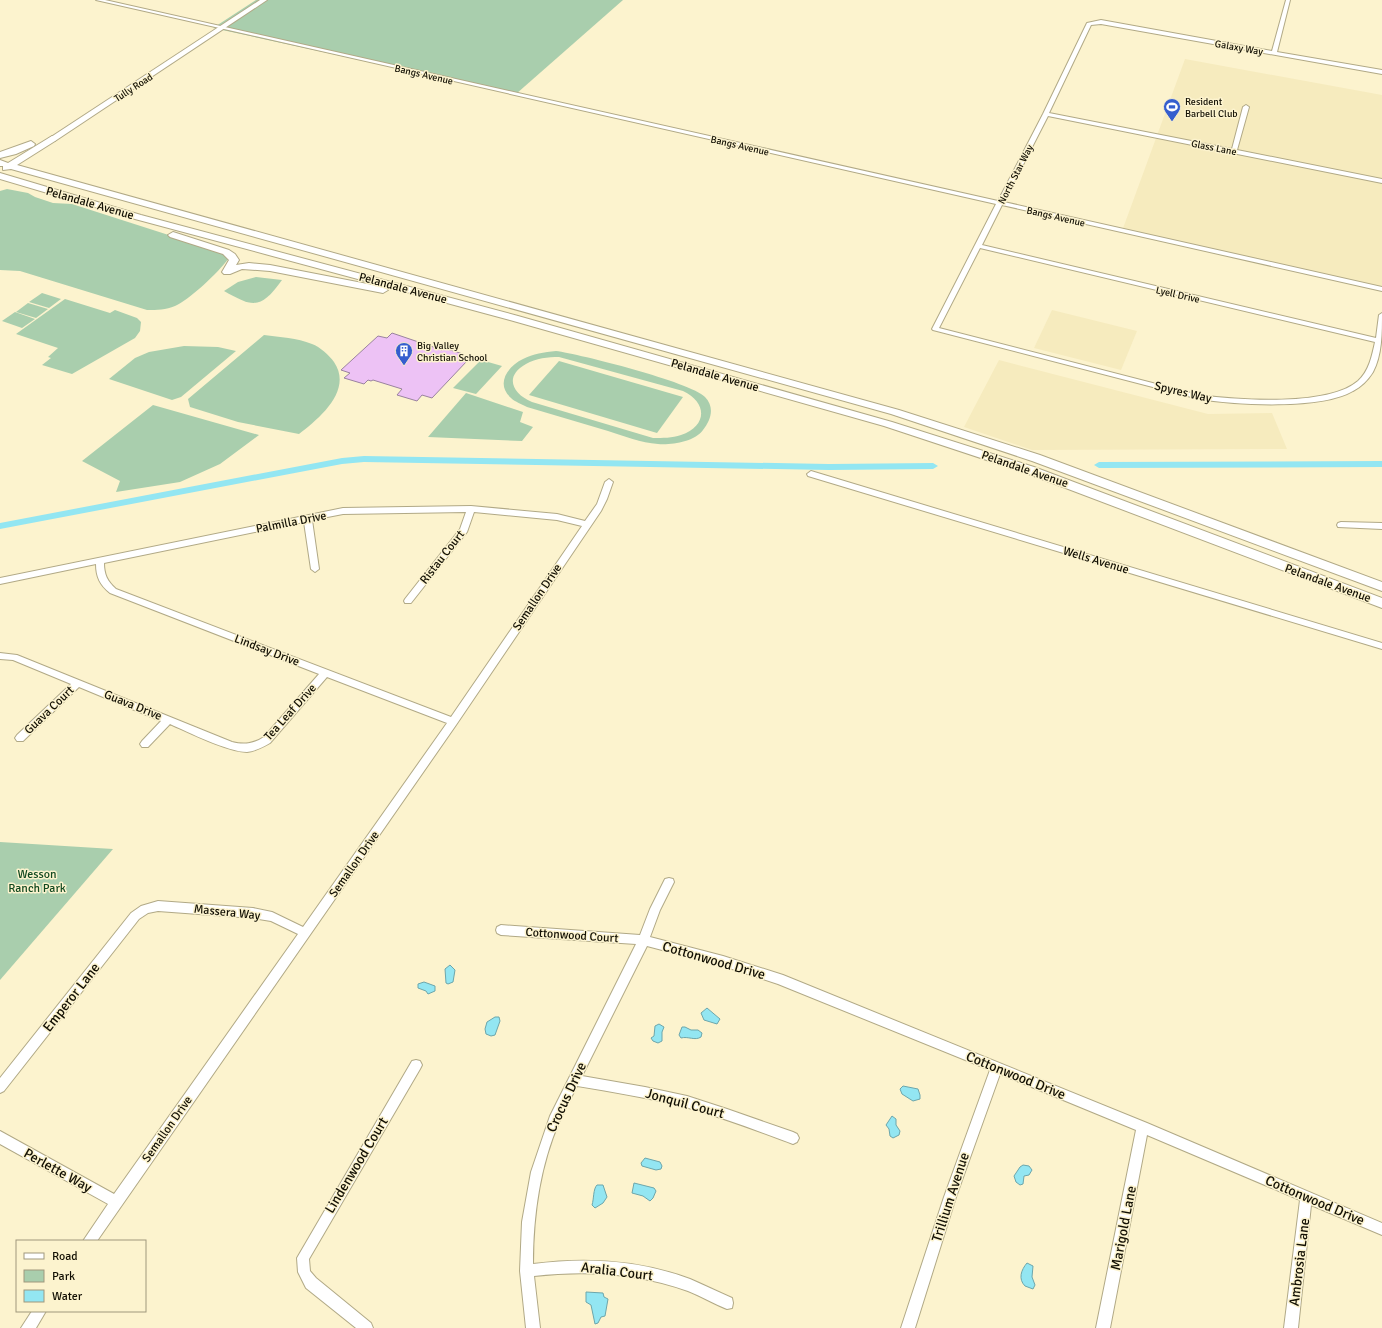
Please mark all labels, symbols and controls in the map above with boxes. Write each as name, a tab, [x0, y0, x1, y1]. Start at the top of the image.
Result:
street label: Galaxy Way	[1214, 38, 1264, 58]
street label: Bangs Avenue	[393, 62, 454, 88]
street label: Tully Road	[112, 71, 155, 105]
place label: Resident Barbell Club	[1185, 96, 1238, 120]
sports icon: Resident Barbell Club	[1162, 97, 1182, 122]
street label: Bangs Avenue	[709, 133, 770, 159]
street label: Glass Lane	[1190, 138, 1238, 158]
street label: North Star Way	[996, 143, 1036, 206]
street label: Pelandale Avenue	[44, 184, 136, 223]
street label: Bangs Avenue	[1025, 204, 1086, 230]
street label: Pelandale Avenue	[357, 270, 449, 307]
street label: Lyell Drive	[1155, 284, 1201, 306]
place label: Big Valley Christian School	[417, 340, 488, 364]
building icon: Big Valley Christian School	[394, 341, 414, 366]
street label: Pelandale Avenue	[669, 356, 761, 395]
street label: Spyres Way	[1153, 379, 1213, 406]
street label: Pelandale Avenue	[980, 448, 1070, 491]
street label: Palmilla Drive	[255, 508, 328, 537]
street label: Ristau Court	[417, 527, 468, 587]
street label: Wells Avenue	[1061, 543, 1131, 578]
street label: Semallon Drive	[510, 561, 565, 634]
street label: Pelandale Avenue	[1283, 561, 1373, 606]
street label: Lindsay Drive	[232, 631, 301, 670]
street label: Tea Leaf Drive	[261, 681, 320, 744]
street label: Guava Court	[21, 683, 77, 738]
street label: Guava Drive	[102, 687, 164, 724]
street label: Semallon Drive	[326, 828, 383, 900]
park label: Wesson Ranch Park	[8, 867, 66, 896]
street label: Massera Way	[193, 902, 261, 923]
street label: Cottonwood Court	[525, 925, 619, 946]
street label: Cottonwood Drive	[660, 938, 767, 983]
street label: Emperor Lane	[39, 959, 104, 1035]
street label: Cottonwood Drive	[963, 1048, 1068, 1103]
street label: Crocus Drive	[543, 1059, 590, 1135]
street label: Jonquil Court	[644, 1085, 726, 1122]
street label: Semallon Drive	[139, 1093, 196, 1165]
street label: Lindenwood Court	[321, 1114, 392, 1216]
street label: Perlette Way	[21, 1145, 95, 1196]
street label: Trillium Avenue	[928, 1150, 973, 1244]
street label: Cottonwood Drive	[1263, 1172, 1367, 1229]
street label: Marigold Lane	[1107, 1184, 1140, 1272]
street label: Ambrosia Lane	[1286, 1217, 1313, 1307]
legend	[16, 1240, 146, 1312]
text: Road	[52, 1249, 78, 1264]
street label: Aralia Court	[580, 1259, 654, 1284]
text: Park	[52, 1269, 75, 1284]
text: Water	[52, 1289, 83, 1304]

